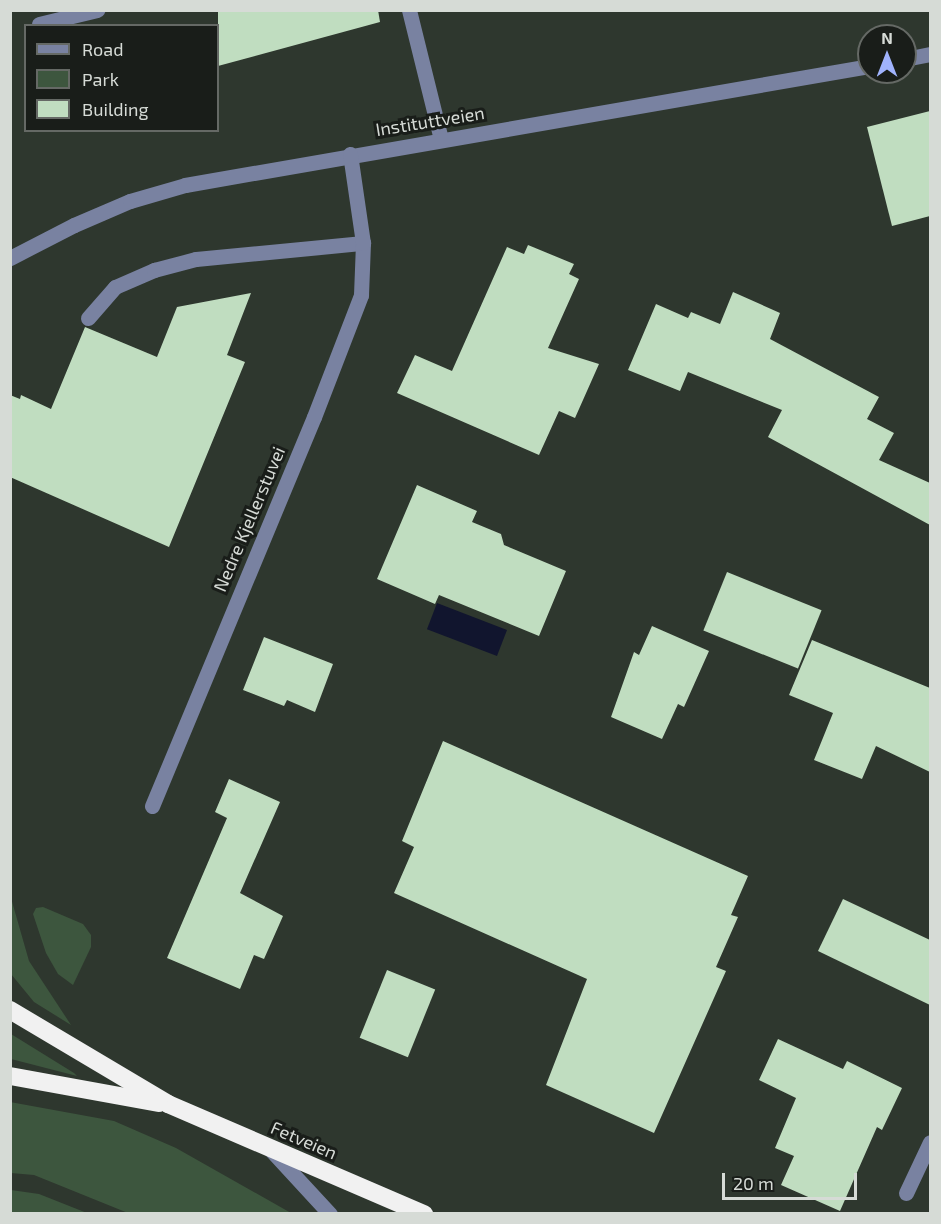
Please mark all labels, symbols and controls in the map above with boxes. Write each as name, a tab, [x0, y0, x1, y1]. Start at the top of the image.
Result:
legend	[24, 24, 219, 132]
north arrow	[857, 24, 917, 84]
text: N	[881, 28, 893, 47]
text: Road	[82, 38, 123, 60]
text: Park	[82, 68, 119, 90]
text: Building	[82, 98, 149, 120]
street label: Instituttveien	[374, 102, 486, 140]
street label: Nedre Kjellerstuvei	[209, 443, 289, 595]
street label: Fetveien	[268, 1116, 340, 1164]
scale bar	[725, 1161, 860, 1199]
text: 20 m	[733, 1172, 774, 1194]

